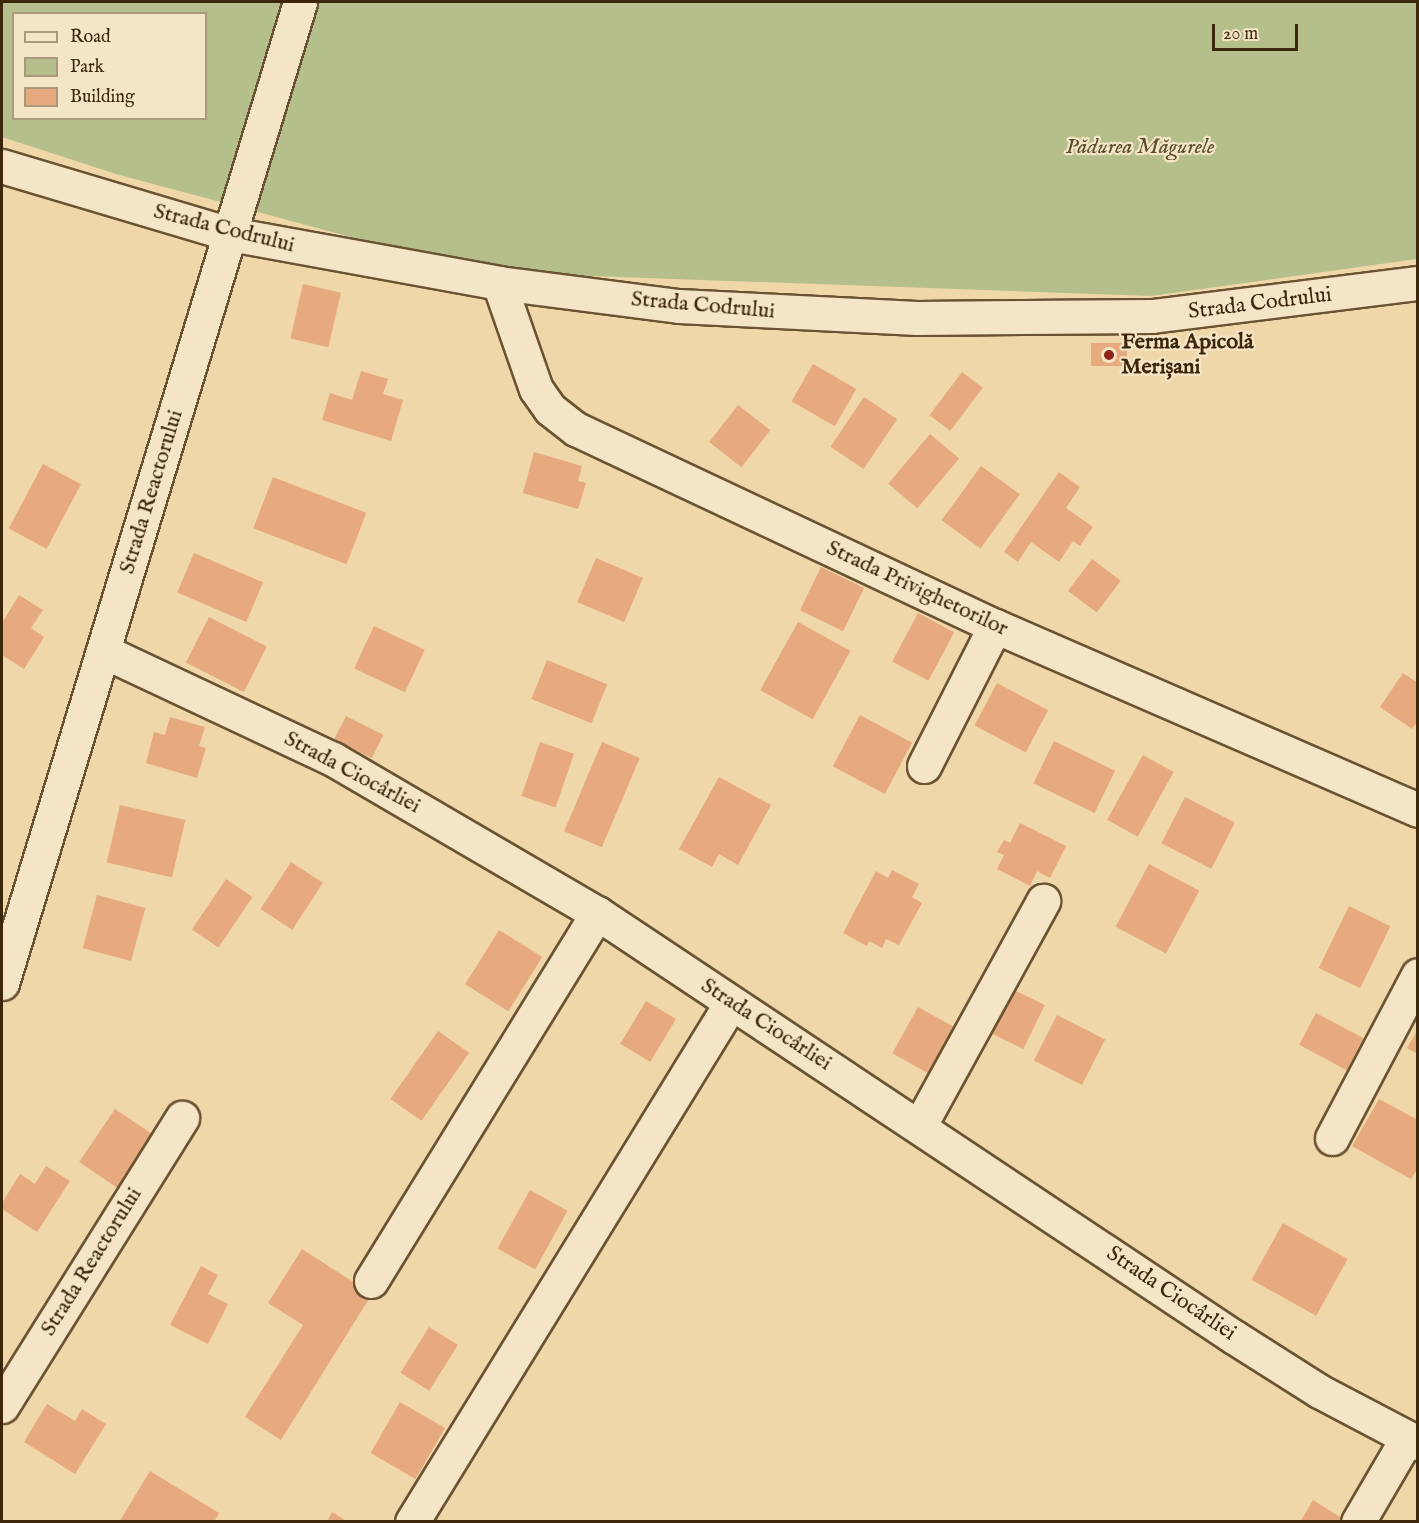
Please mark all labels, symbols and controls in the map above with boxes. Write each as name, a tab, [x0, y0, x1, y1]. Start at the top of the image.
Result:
legend	[12, 12, 207, 120]
scale bar	[1215, 12, 1300, 50]
text: 20 m	[1223, 23, 1258, 46]
text: Road	[70, 26, 111, 49]
text: Park	[70, 56, 104, 79]
text: Building	[70, 86, 135, 109]
park label: Pădurea Măgurele	[1066, 135, 1214, 161]
street label: Strada Codrului	[151, 199, 297, 259]
street label: Strada Codrului	[1187, 282, 1333, 326]
street label: Strada Codrului	[630, 287, 776, 325]
place label: Ferma Apicolă Merișani	[1121, 329, 1254, 380]
marker: Ferma Apicolă Merișani	[1102, 348, 1116, 362]
street label: Strada Reactorului	[115, 407, 189, 577]
street label: Strada Privighetorilor	[822, 535, 1012, 643]
street label: Strada Ciocârliei	[279, 726, 425, 820]
street label: Strada Ciocârliei	[696, 973, 836, 1077]
street label: Strada Reactorului	[36, 1183, 148, 1341]
street label: Strada Ciocârliei	[1101, 1241, 1241, 1347]

